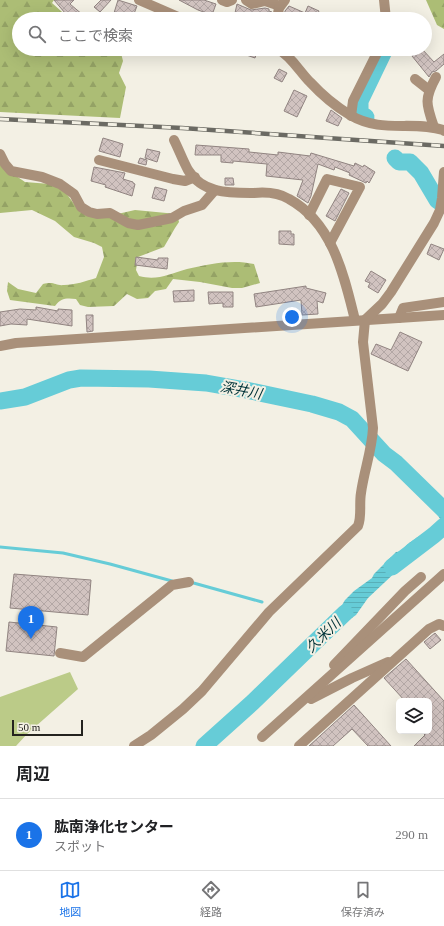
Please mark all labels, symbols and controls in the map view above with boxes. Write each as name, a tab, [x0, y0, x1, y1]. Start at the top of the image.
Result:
search box	[12, 12, 432, 56]
icon: search	[26, 23, 48, 45]
text: ここで検索	[58, 28, 133, 44]
your location	[282, 307, 302, 327]
water label: 深井川	[219, 379, 265, 402]
pin: 1	[18, 606, 44, 639]
water label: 久米川	[303, 614, 345, 655]
map controls	[396, 698, 432, 734]
button: layers	[396, 698, 432, 734]
scale bar	[12, 718, 83, 737]
text: 50 m	[18, 721, 40, 733]
text: 周辺	[16, 765, 50, 784]
text: 肱南浄化センター	[54, 819, 174, 835]
text: 1	[26, 827, 32, 842]
text: 290 m	[395, 827, 428, 842]
text: スポット	[54, 839, 106, 854]
tab: 地図	[59, 879, 81, 919]
tab: 経路	[200, 879, 222, 919]
tab: 保存済み	[341, 879, 385, 919]

